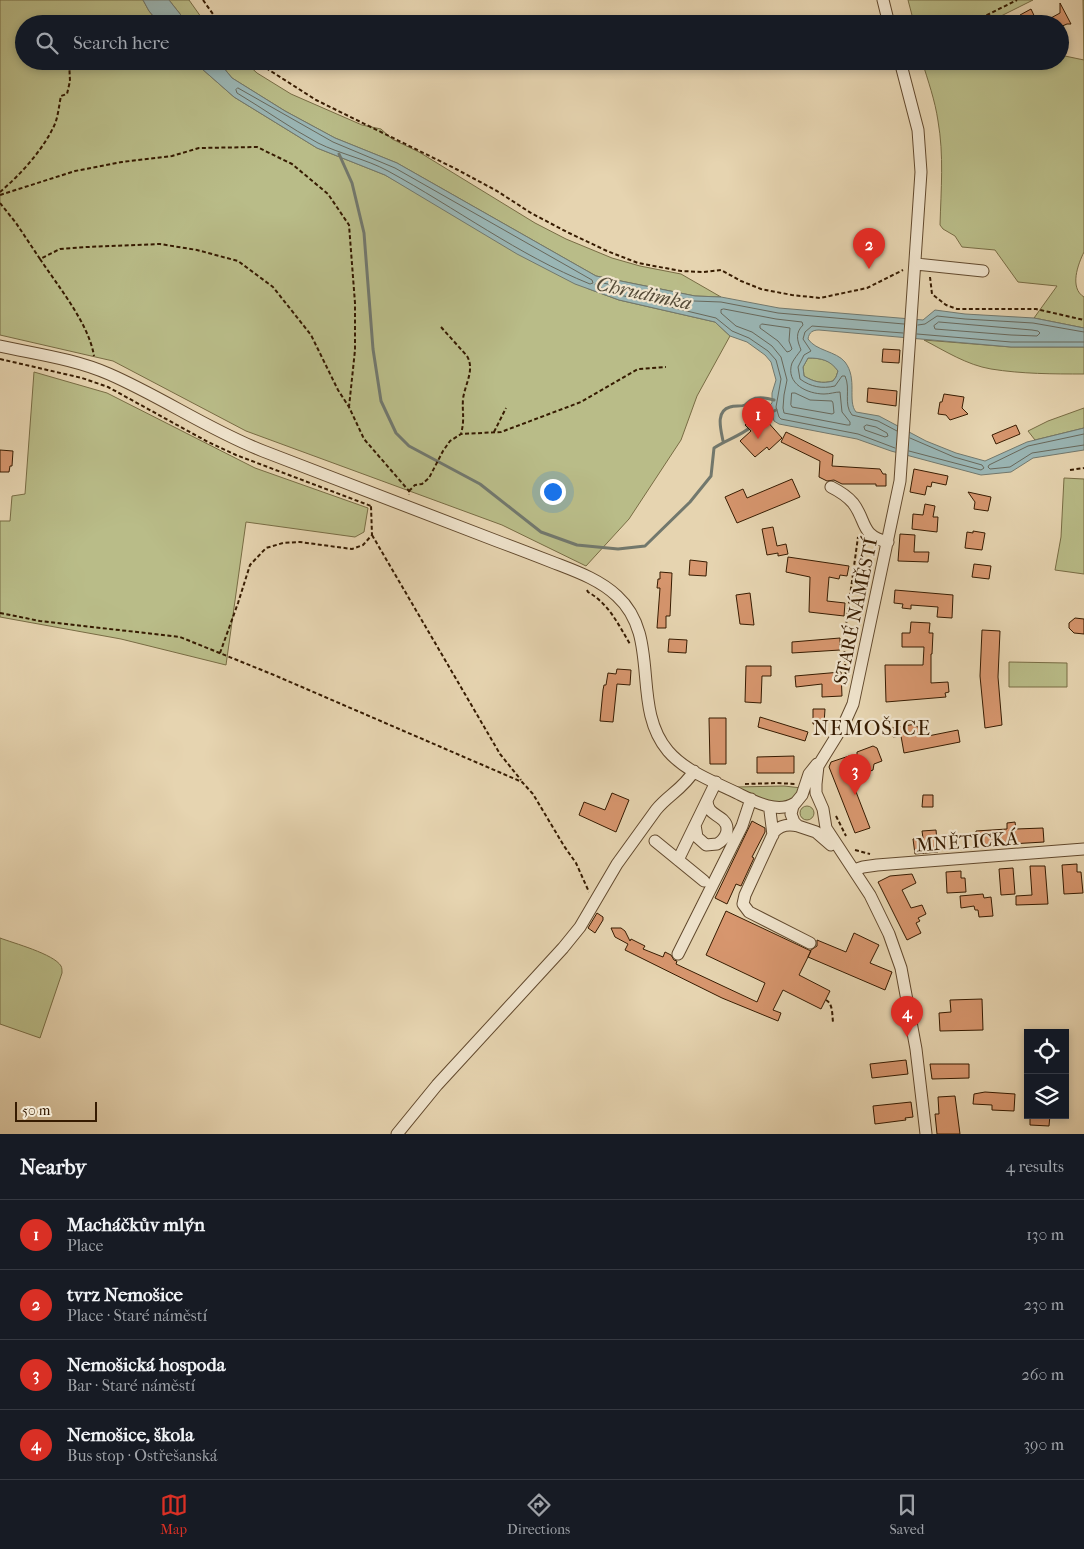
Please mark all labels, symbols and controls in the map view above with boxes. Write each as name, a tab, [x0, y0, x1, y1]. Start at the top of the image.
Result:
search box	[15, 15, 1069, 70]
icon: search	[33, 29, 61, 57]
text: Search here	[73, 32, 169, 54]
pin: 2	[853, 228, 885, 269]
water label: Chrudimka	[594, 272, 694, 315]
pin: 1	[742, 398, 774, 439]
your location	[540, 479, 566, 505]
street label: STARÉ NÁMĚSTÍ	[829, 535, 882, 687]
district label: NEMOŠICE	[813, 716, 931, 740]
pin: 3	[839, 754, 871, 795]
street label: MNĚTICKÁ	[915, 826, 1020, 857]
pin: 4	[891, 996, 923, 1037]
map controls	[1024, 1029, 1069, 1119]
button: locate	[1024, 1029, 1069, 1074]
button: layers	[1024, 1074, 1069, 1119]
scale bar	[15, 1099, 98, 1122]
text: 50 m	[22, 1102, 50, 1119]
text: Nearby	[20, 1155, 86, 1179]
text: 4 results	[1006, 1157, 1064, 1176]
text: Macháčkův mlýn	[67, 1214, 205, 1236]
text: 1	[33, 1225, 39, 1244]
text: 130 m	[1026, 1225, 1064, 1244]
text: Place	[67, 1236, 103, 1255]
text: tvrz Nemošice	[67, 1284, 183, 1306]
text: 2	[32, 1295, 40, 1314]
text: 230 m	[1024, 1295, 1064, 1314]
text: Place · Staré náměstí	[67, 1306, 207, 1325]
text: Nemošická hospoda	[67, 1354, 226, 1376]
text: 3	[33, 1365, 39, 1384]
text: 260 m	[1022, 1365, 1064, 1384]
text: Bar · Staré náměstí	[67, 1376, 195, 1395]
text: Nemošice, škola	[67, 1424, 194, 1446]
text: 4	[31, 1435, 41, 1454]
text: 390 m	[1023, 1435, 1064, 1454]
text: Bus stop · Ostřešanská	[67, 1446, 217, 1465]
tab: Map	[160, 1491, 188, 1538]
tab: Directions	[507, 1491, 570, 1538]
tab: Saved	[890, 1491, 924, 1538]

